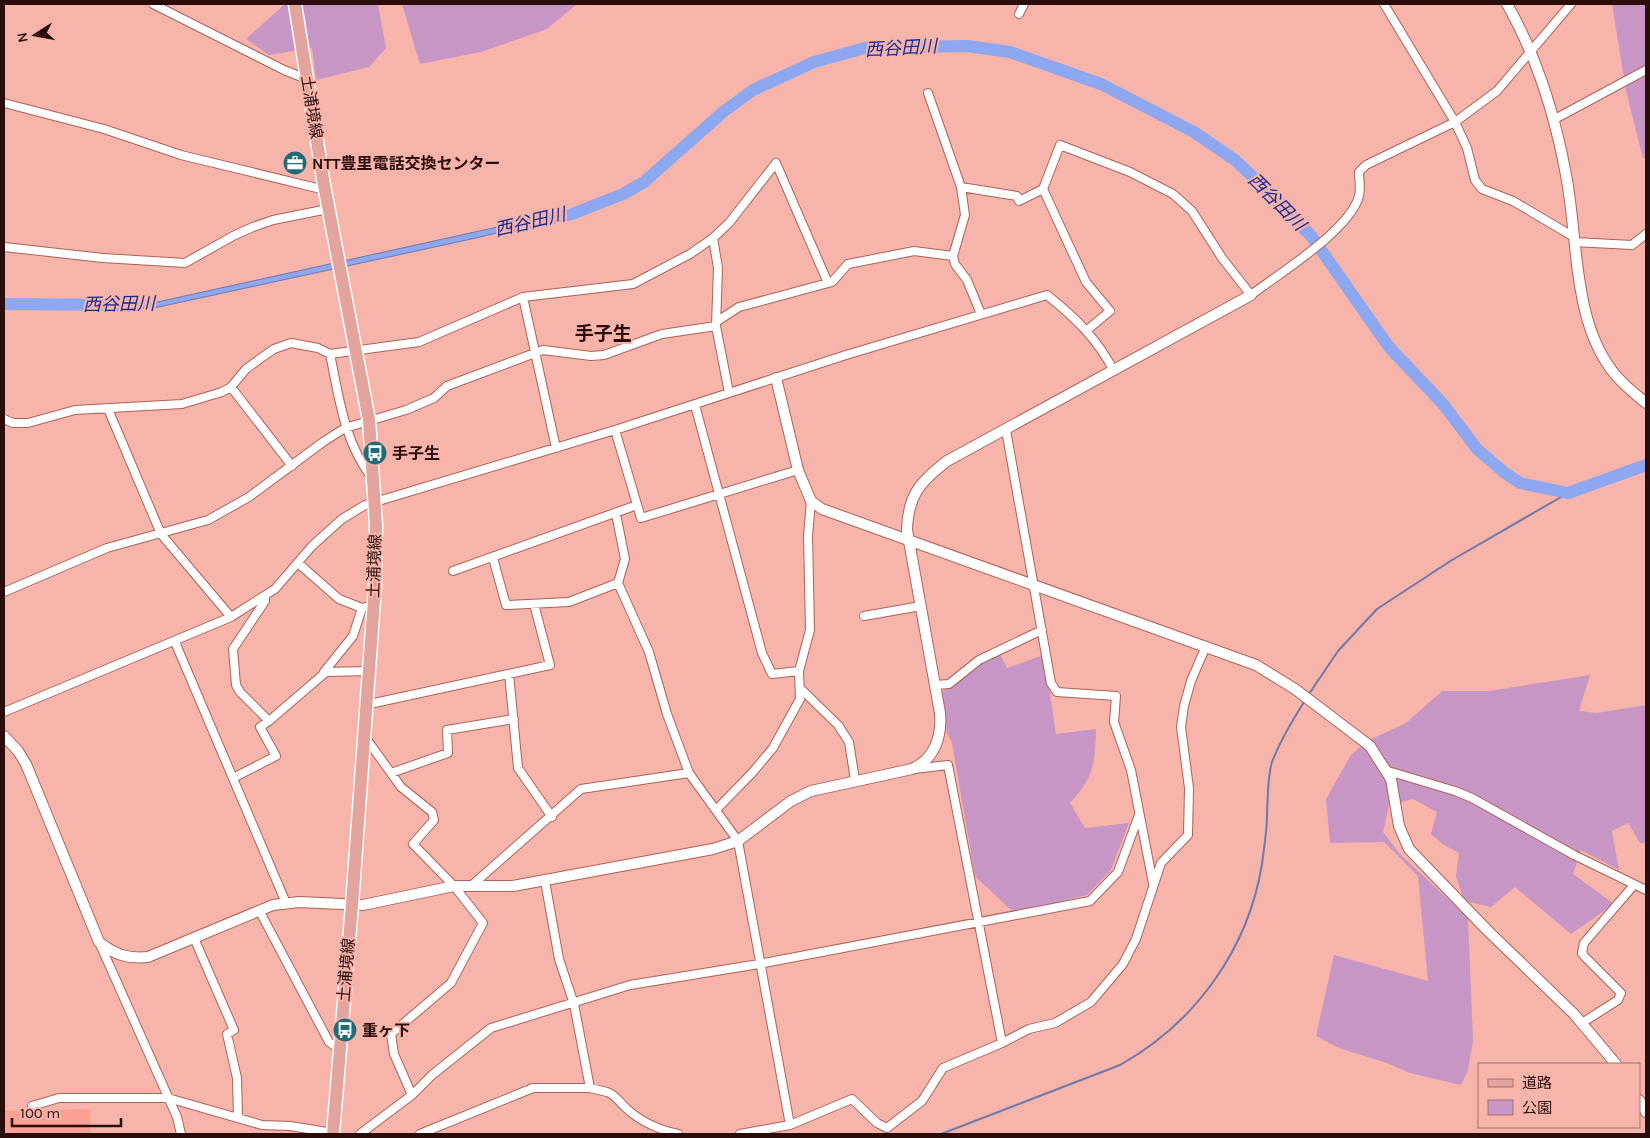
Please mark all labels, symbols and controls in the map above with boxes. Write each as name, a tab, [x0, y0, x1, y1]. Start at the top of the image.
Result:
north arrow	[10, 10, 60, 60]
text: N	[13, 31, 32, 44]
water label: 西谷田川	[864, 35, 940, 61]
street label: 土浦境線	[298, 74, 326, 140]
office icon: NTT豊里電話交換センター	[282, 150, 308, 176]
place label: NTT豊里電話交換センター	[312, 154, 500, 173]
water label: 西谷田川	[1244, 169, 1312, 237]
water label: 西谷田川	[492, 203, 570, 241]
water label: 西谷田川	[83, 292, 157, 316]
district label: 手子生	[574, 323, 632, 345]
bus stop icon: 手子生	[362, 440, 388, 466]
place label: 手子生	[392, 444, 440, 463]
street label: 土浦境線	[363, 534, 385, 598]
street label: 土浦境線	[334, 937, 358, 1003]
bus stop icon: 重ヶ下	[332, 1017, 358, 1043]
place label: 重ヶ下	[362, 1021, 410, 1040]
legend	[1478, 1063, 1640, 1128]
text: 道路	[1522, 1074, 1552, 1092]
scale bar	[12, 1096, 121, 1128]
text: 公園	[1522, 1099, 1552, 1117]
text: 100 m	[20, 1104, 60, 1122]

